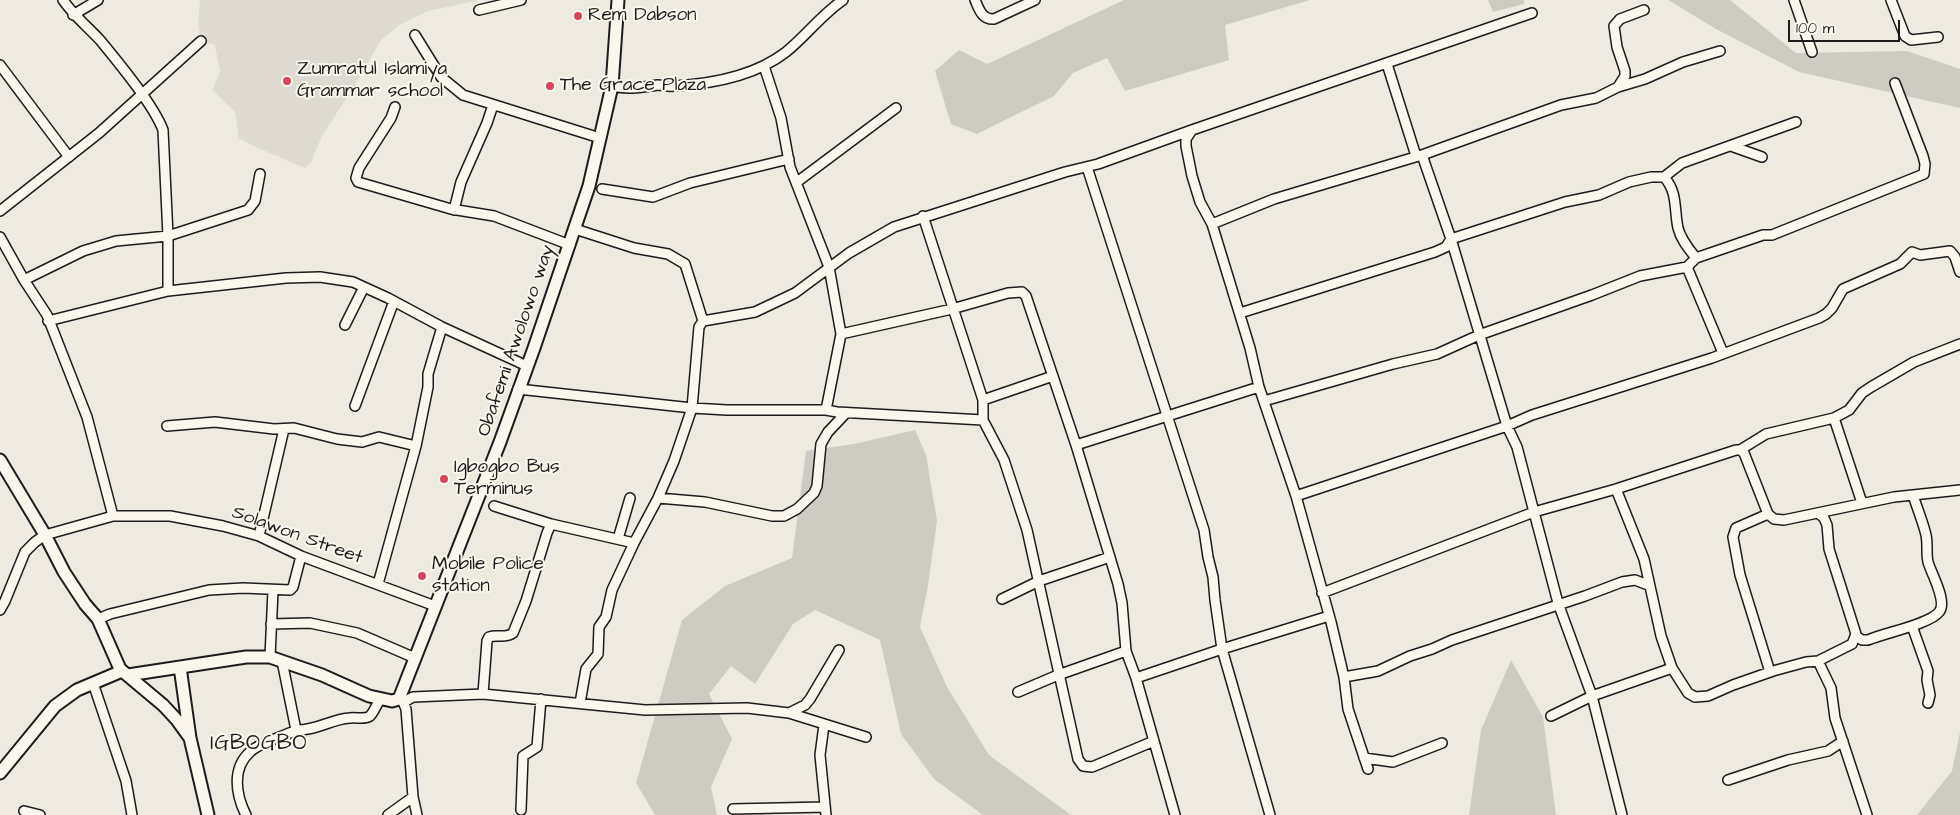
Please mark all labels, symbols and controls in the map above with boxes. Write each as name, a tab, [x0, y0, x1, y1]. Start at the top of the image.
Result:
place label: Rem Dabson	[588, 5, 697, 27]
marker: Rem Dabson	[572, 10, 584, 22]
scale bar	[1790, 10, 1902, 42]
text: 100 m	[1796, 18, 1835, 39]
place label: Zumratul Islamiya Grammar school	[297, 59, 447, 103]
marker: Zumratul Islamiya Grammar school	[281, 75, 293, 87]
place label: The Grace Plaza	[560, 75, 706, 97]
marker: The Grace Plaza	[544, 80, 556, 92]
street label: Obafemi Awolowo way	[474, 242, 560, 440]
place label: Igbogbo Bus Terminus	[454, 457, 559, 501]
marker: Igbogbo Bus Terminus	[438, 473, 450, 485]
street label: Solawon Street	[229, 502, 365, 570]
place label: Mobile Police station	[432, 554, 544, 598]
marker: Mobile Police station	[416, 570, 428, 582]
district label: IGBOGBO	[209, 732, 309, 758]

